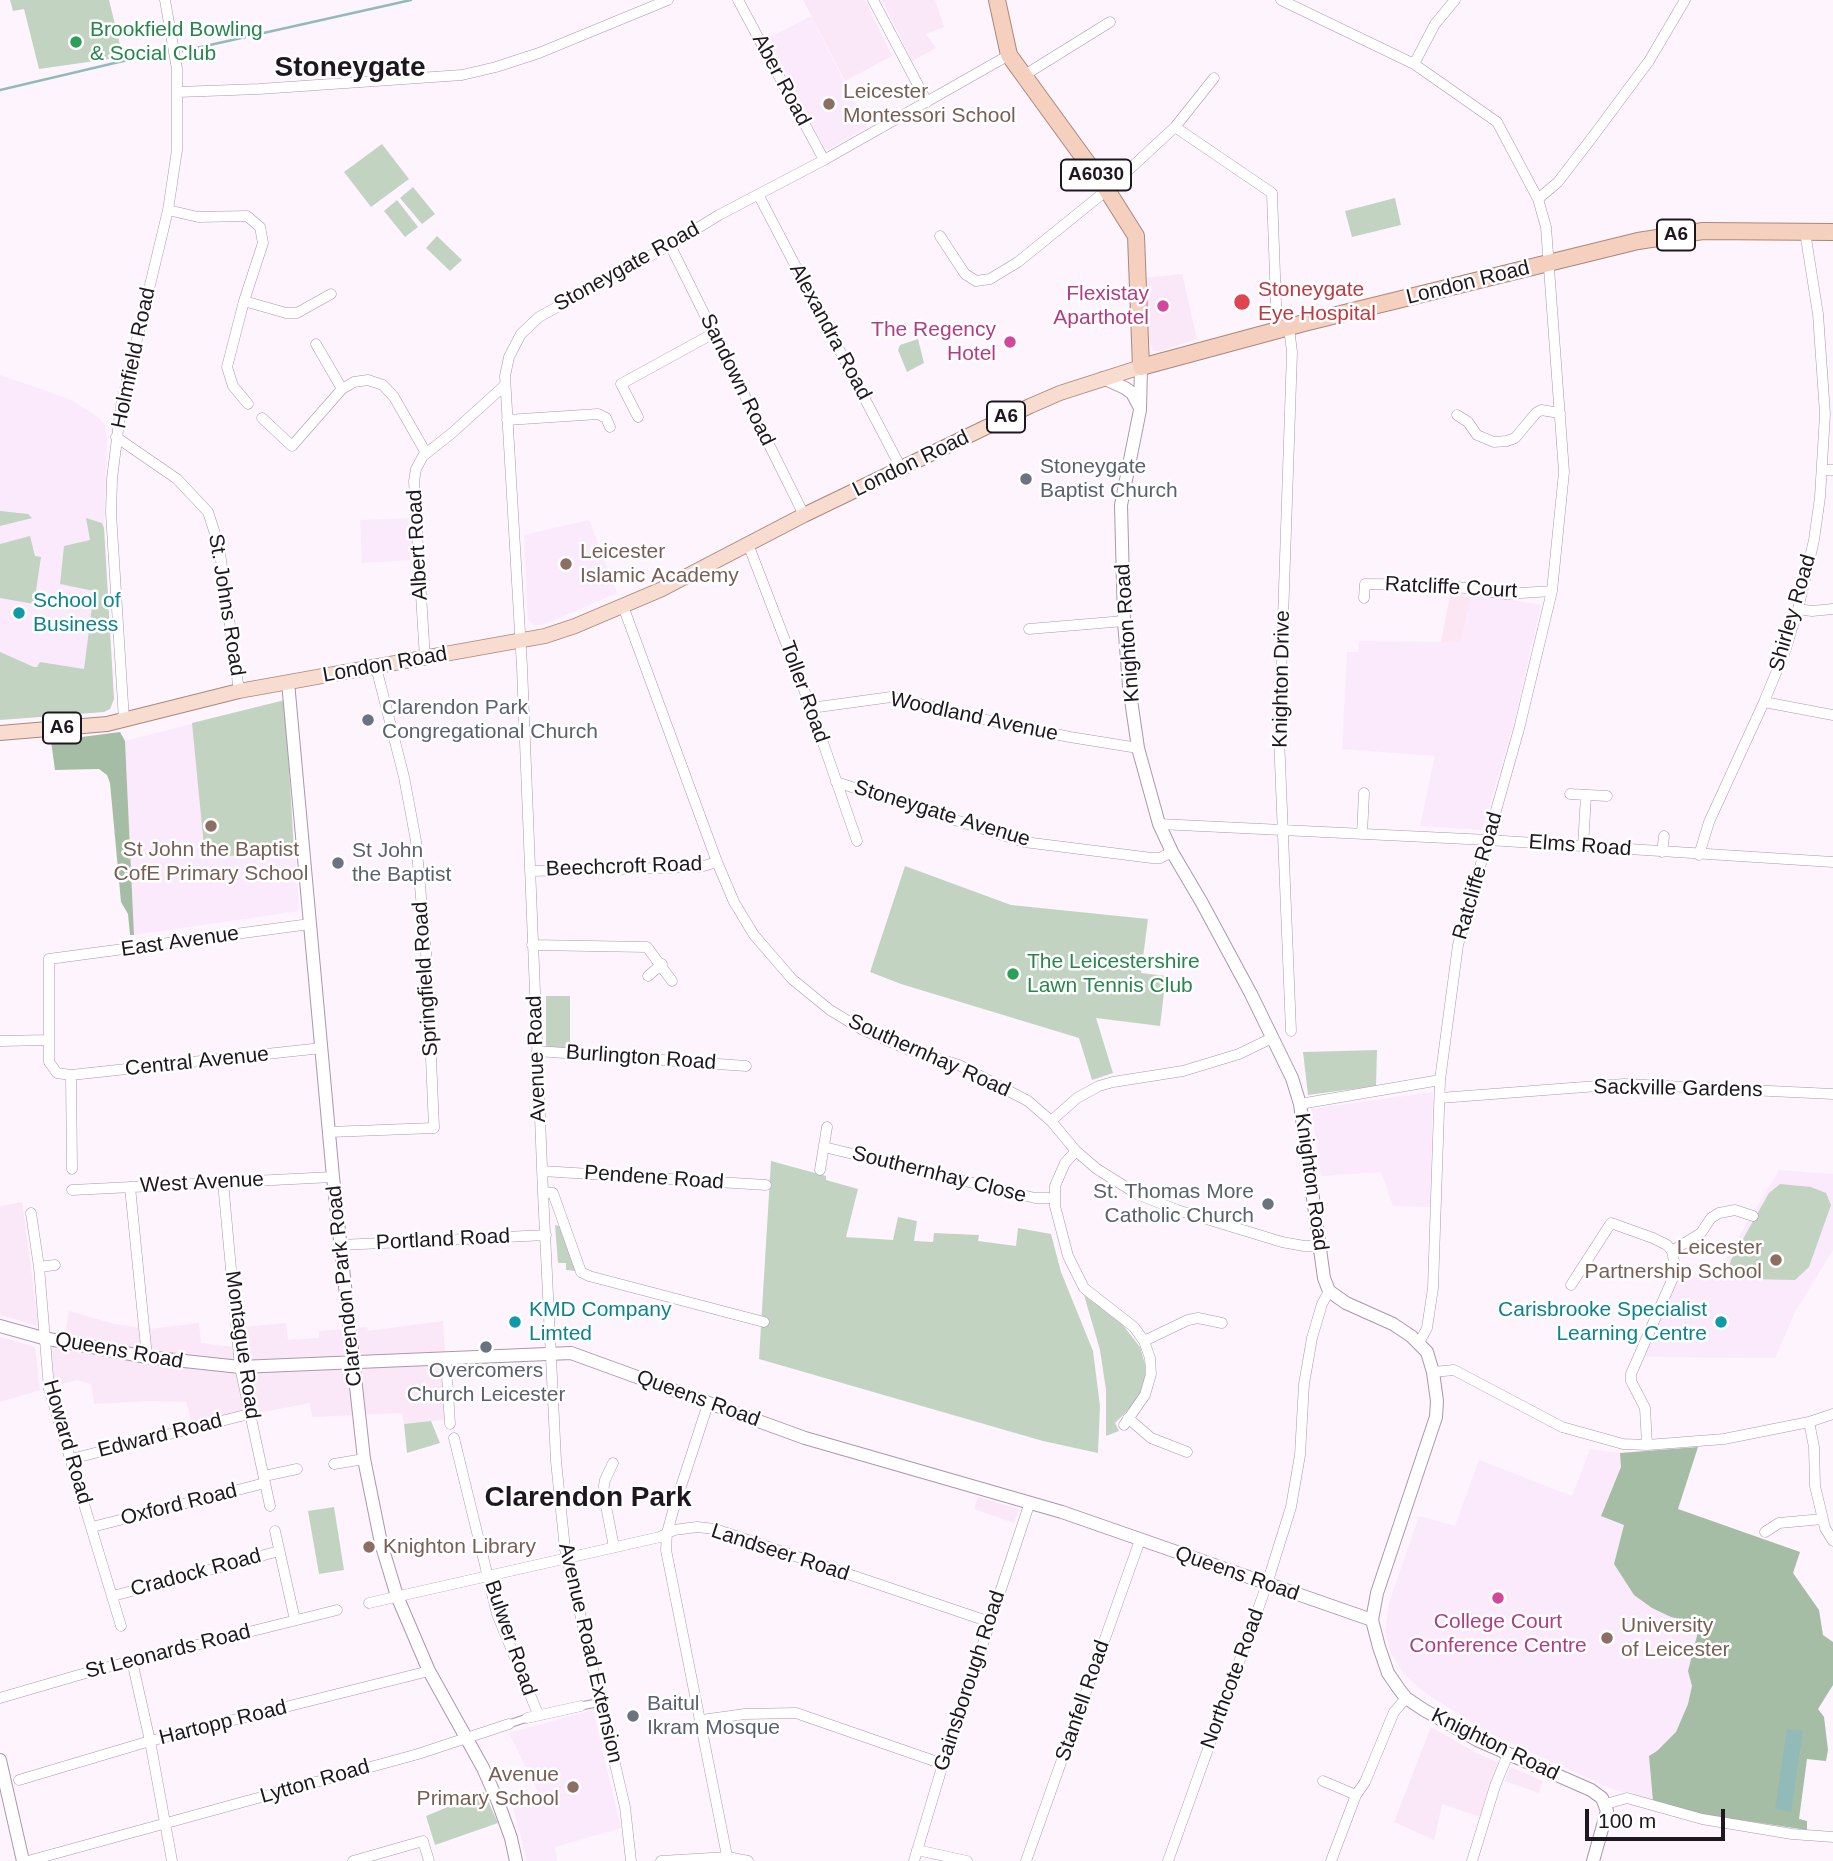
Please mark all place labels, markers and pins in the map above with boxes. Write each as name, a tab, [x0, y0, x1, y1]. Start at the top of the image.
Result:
place label: Brookfield Bowling & Social Club	[90, 17, 263, 67]
marker: Brookfield Bowling & Social Club	[68, 34, 84, 50]
place label: Leicester Montessori School	[843, 79, 1016, 129]
marker: Leicester Montessori School	[821, 96, 837, 112]
place label: Stoneygate Eye Hospital	[1258, 277, 1376, 327]
place label: Flexistay Aparthotel	[1053, 281, 1149, 331]
marker: Stoneygate Eye Hospital	[1232, 292, 1252, 312]
marker: Flexistay Aparthotel	[1155, 298, 1171, 314]
place label: The Regency Hotel	[871, 317, 996, 367]
marker: The Regency Hotel	[1002, 334, 1018, 350]
place label: Stoneygate Baptist Church	[1040, 454, 1178, 504]
marker: Stoneygate Baptist Church	[1018, 471, 1034, 487]
place label: Leicester Islamic Academy	[580, 539, 739, 589]
marker: Leicester Islamic Academy	[558, 556, 574, 572]
place label: School of Business	[33, 588, 121, 638]
marker: School of Business	[11, 605, 27, 621]
place label: Clarendon Park Congregational Church	[382, 695, 598, 745]
marker: Clarendon Park Congregational Church	[360, 712, 376, 728]
marker: St John the Baptist CofE Primary School	[203, 818, 219, 834]
place label: St John the Baptist CofE Primary School	[114, 837, 308, 887]
place label: St John the Baptist	[352, 838, 451, 888]
marker: St John the Baptist	[330, 855, 346, 871]
place label: The Leicestershire Lawn Tennis Club	[1027, 949, 1200, 999]
marker: The Leicestershire Lawn Tennis Club	[1005, 966, 1021, 982]
place label: St. Thomas More Catholic Church	[1093, 1179, 1254, 1229]
marker: St. Thomas More Catholic Church	[1260, 1196, 1276, 1212]
place label: Leicester Partnership School	[1585, 1235, 1762, 1285]
marker: Leicester Partnership School	[1768, 1252, 1784, 1268]
place label: KMD Company Limted	[529, 1297, 671, 1347]
place label: Carisbrooke Specialist Learning Centre	[1498, 1297, 1707, 1347]
marker: KMD Company Limted	[507, 1314, 523, 1330]
marker: Carisbrooke Specialist Learning Centre	[1713, 1314, 1729, 1330]
marker: Overcomers Church Leicester	[478, 1339, 494, 1355]
place label: Overcomers Church Leicester	[407, 1358, 565, 1408]
place label: Knighton Library	[383, 1534, 536, 1560]
marker: Knighton Library	[361, 1539, 377, 1555]
marker: College Court Conference Centre	[1490, 1590, 1506, 1606]
place label: College Court Conference Centre	[1409, 1609, 1587, 1659]
place label: University of Leicester	[1621, 1613, 1730, 1663]
marker: University of Leicester	[1599, 1630, 1615, 1646]
place label: Baitul Ikram Mosque	[647, 1691, 780, 1741]
marker: Baitul Ikram Mosque	[625, 1708, 641, 1724]
place label: Avenue Primary School	[417, 1762, 559, 1812]
marker: Avenue Primary School	[565, 1779, 581, 1795]

